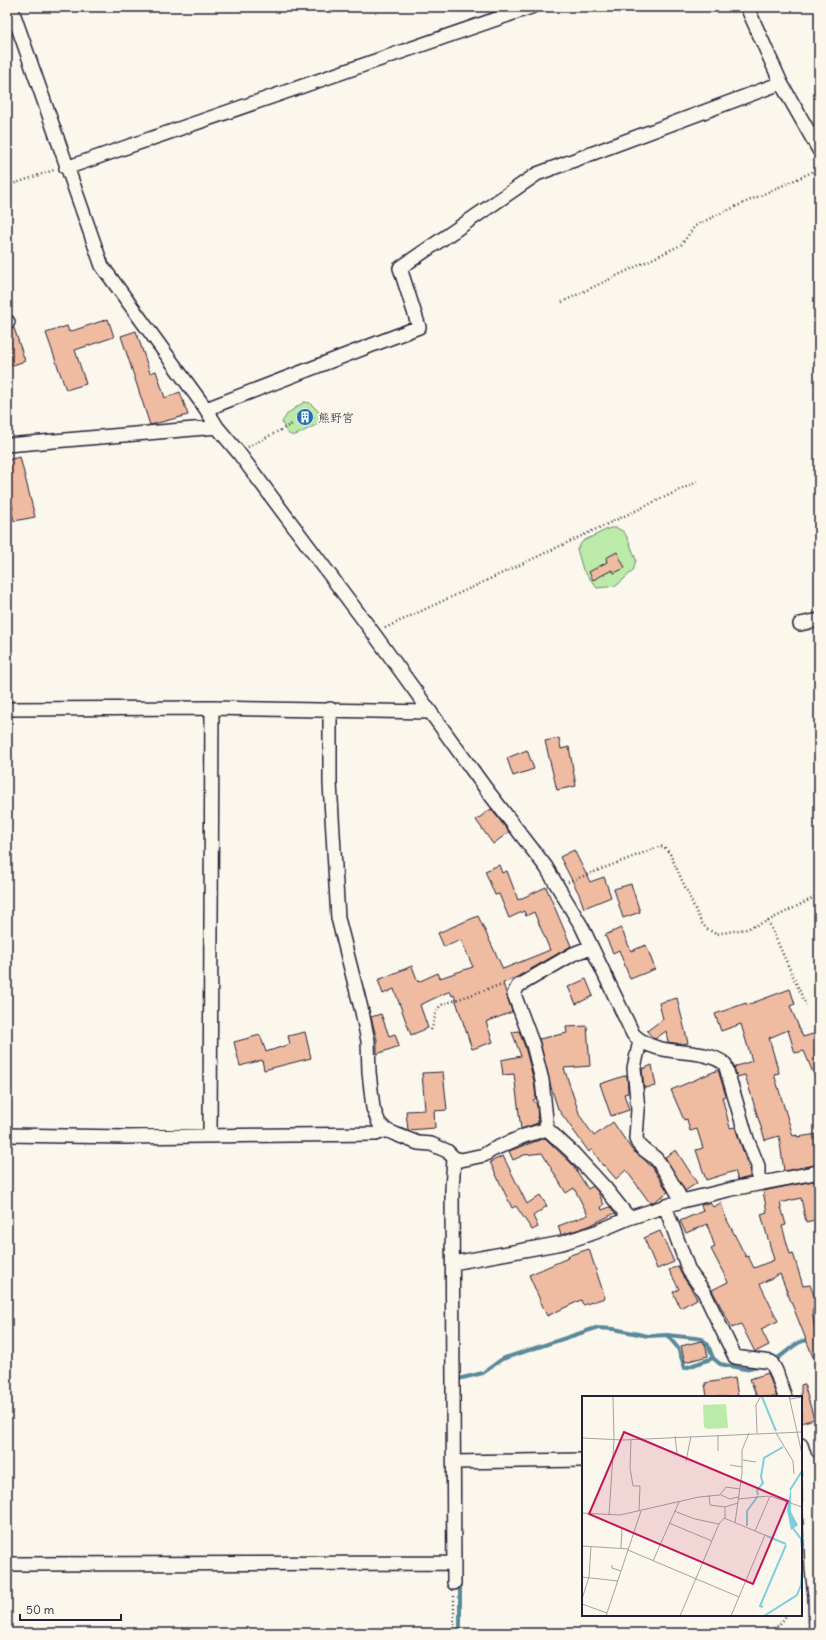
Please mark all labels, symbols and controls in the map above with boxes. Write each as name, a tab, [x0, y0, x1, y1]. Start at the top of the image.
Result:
building icon: 熊野宮	[295, 407, 315, 427]
place label: 熊野宮	[318, 410, 354, 425]
inset map	[582, 1396, 802, 1616]
scale bar	[20, 1596, 121, 1622]
text: 50 m	[26, 1602, 55, 1617]

